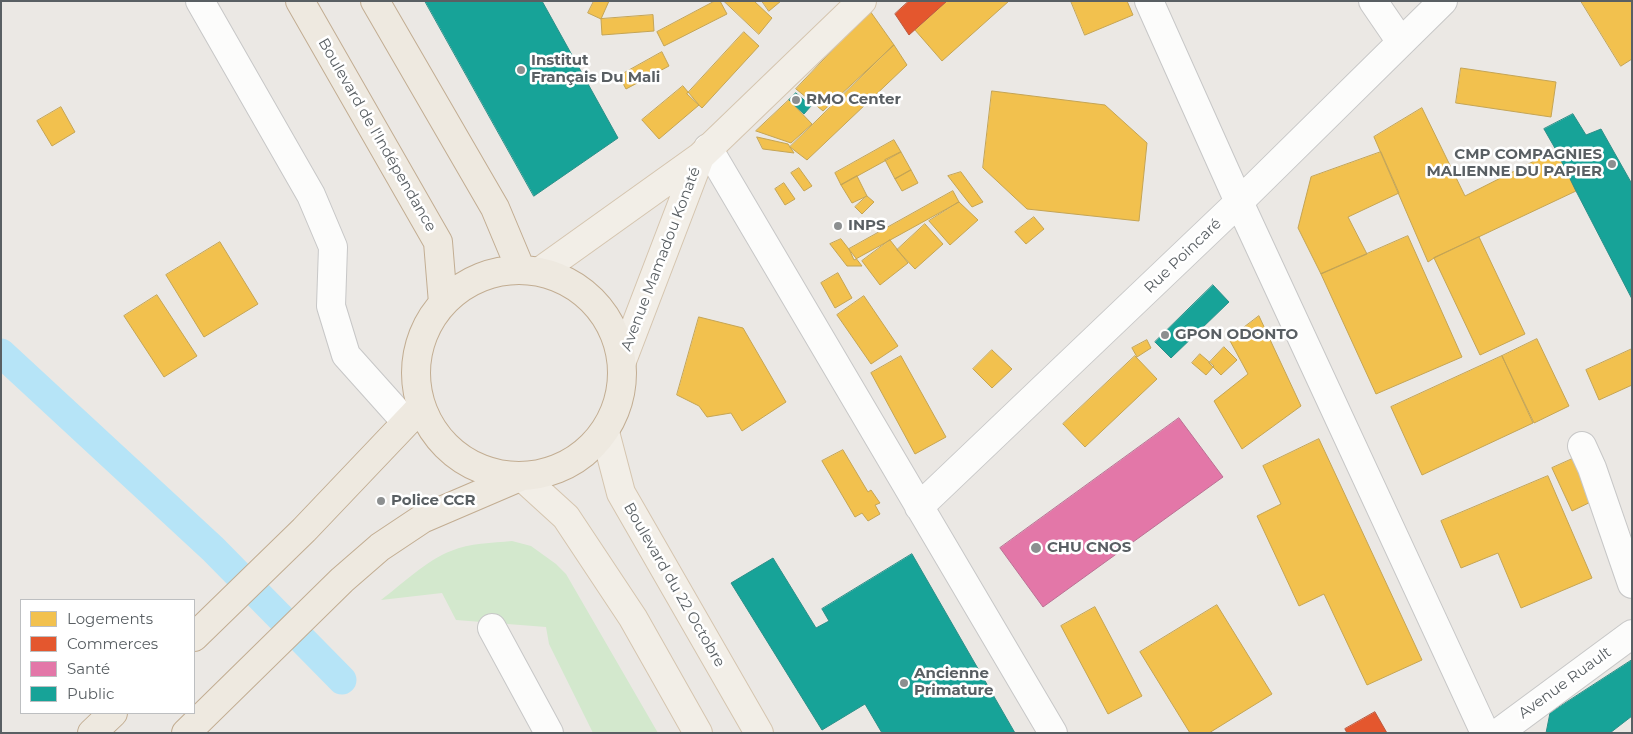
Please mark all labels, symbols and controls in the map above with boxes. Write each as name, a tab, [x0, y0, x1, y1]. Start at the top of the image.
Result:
street label: Boulevard de l'Indépendance	[314, 35, 440, 235]
place label: Institut Français Du Mali	[531, 52, 660, 87]
marker: Institut Français Du Mali	[515, 64, 527, 76]
place label: RMO Center	[806, 91, 901, 109]
marker: RMO Center	[790, 94, 802, 106]
place label: CMP COMPAGNIES MALIENNE DU PAPIER	[1427, 146, 1602, 181]
marker: CMP COMPAGNIES MALIENNE DU PAPIER	[1606, 158, 1618, 170]
street label: Avenue Mamadou Konaté	[618, 164, 704, 354]
street label: Rue Poincaré	[1141, 215, 1225, 297]
place label: INPS	[848, 217, 886, 235]
marker: INPS	[832, 220, 844, 232]
place label: GPON ODONTO	[1175, 326, 1298, 344]
marker: GPON ODONTO	[1159, 329, 1171, 341]
place label: Police CCR	[391, 492, 475, 510]
marker: Police CCR	[375, 495, 387, 507]
street label: Boulevard du 22 Octobre	[619, 500, 729, 670]
place label: CHU CNOS	[1047, 539, 1131, 557]
marker: CHU CNOS	[1029, 541, 1043, 555]
legend	[20, 599, 195, 714]
text: Logements	[67, 609, 153, 628]
text: Commerces	[67, 634, 158, 653]
street label: Avenue Ruault	[1515, 643, 1615, 723]
text: Santé	[67, 659, 110, 678]
place label: Ancienne Primature	[914, 665, 993, 700]
marker: Ancienne Primature	[898, 677, 910, 689]
text: Public	[67, 684, 115, 703]

